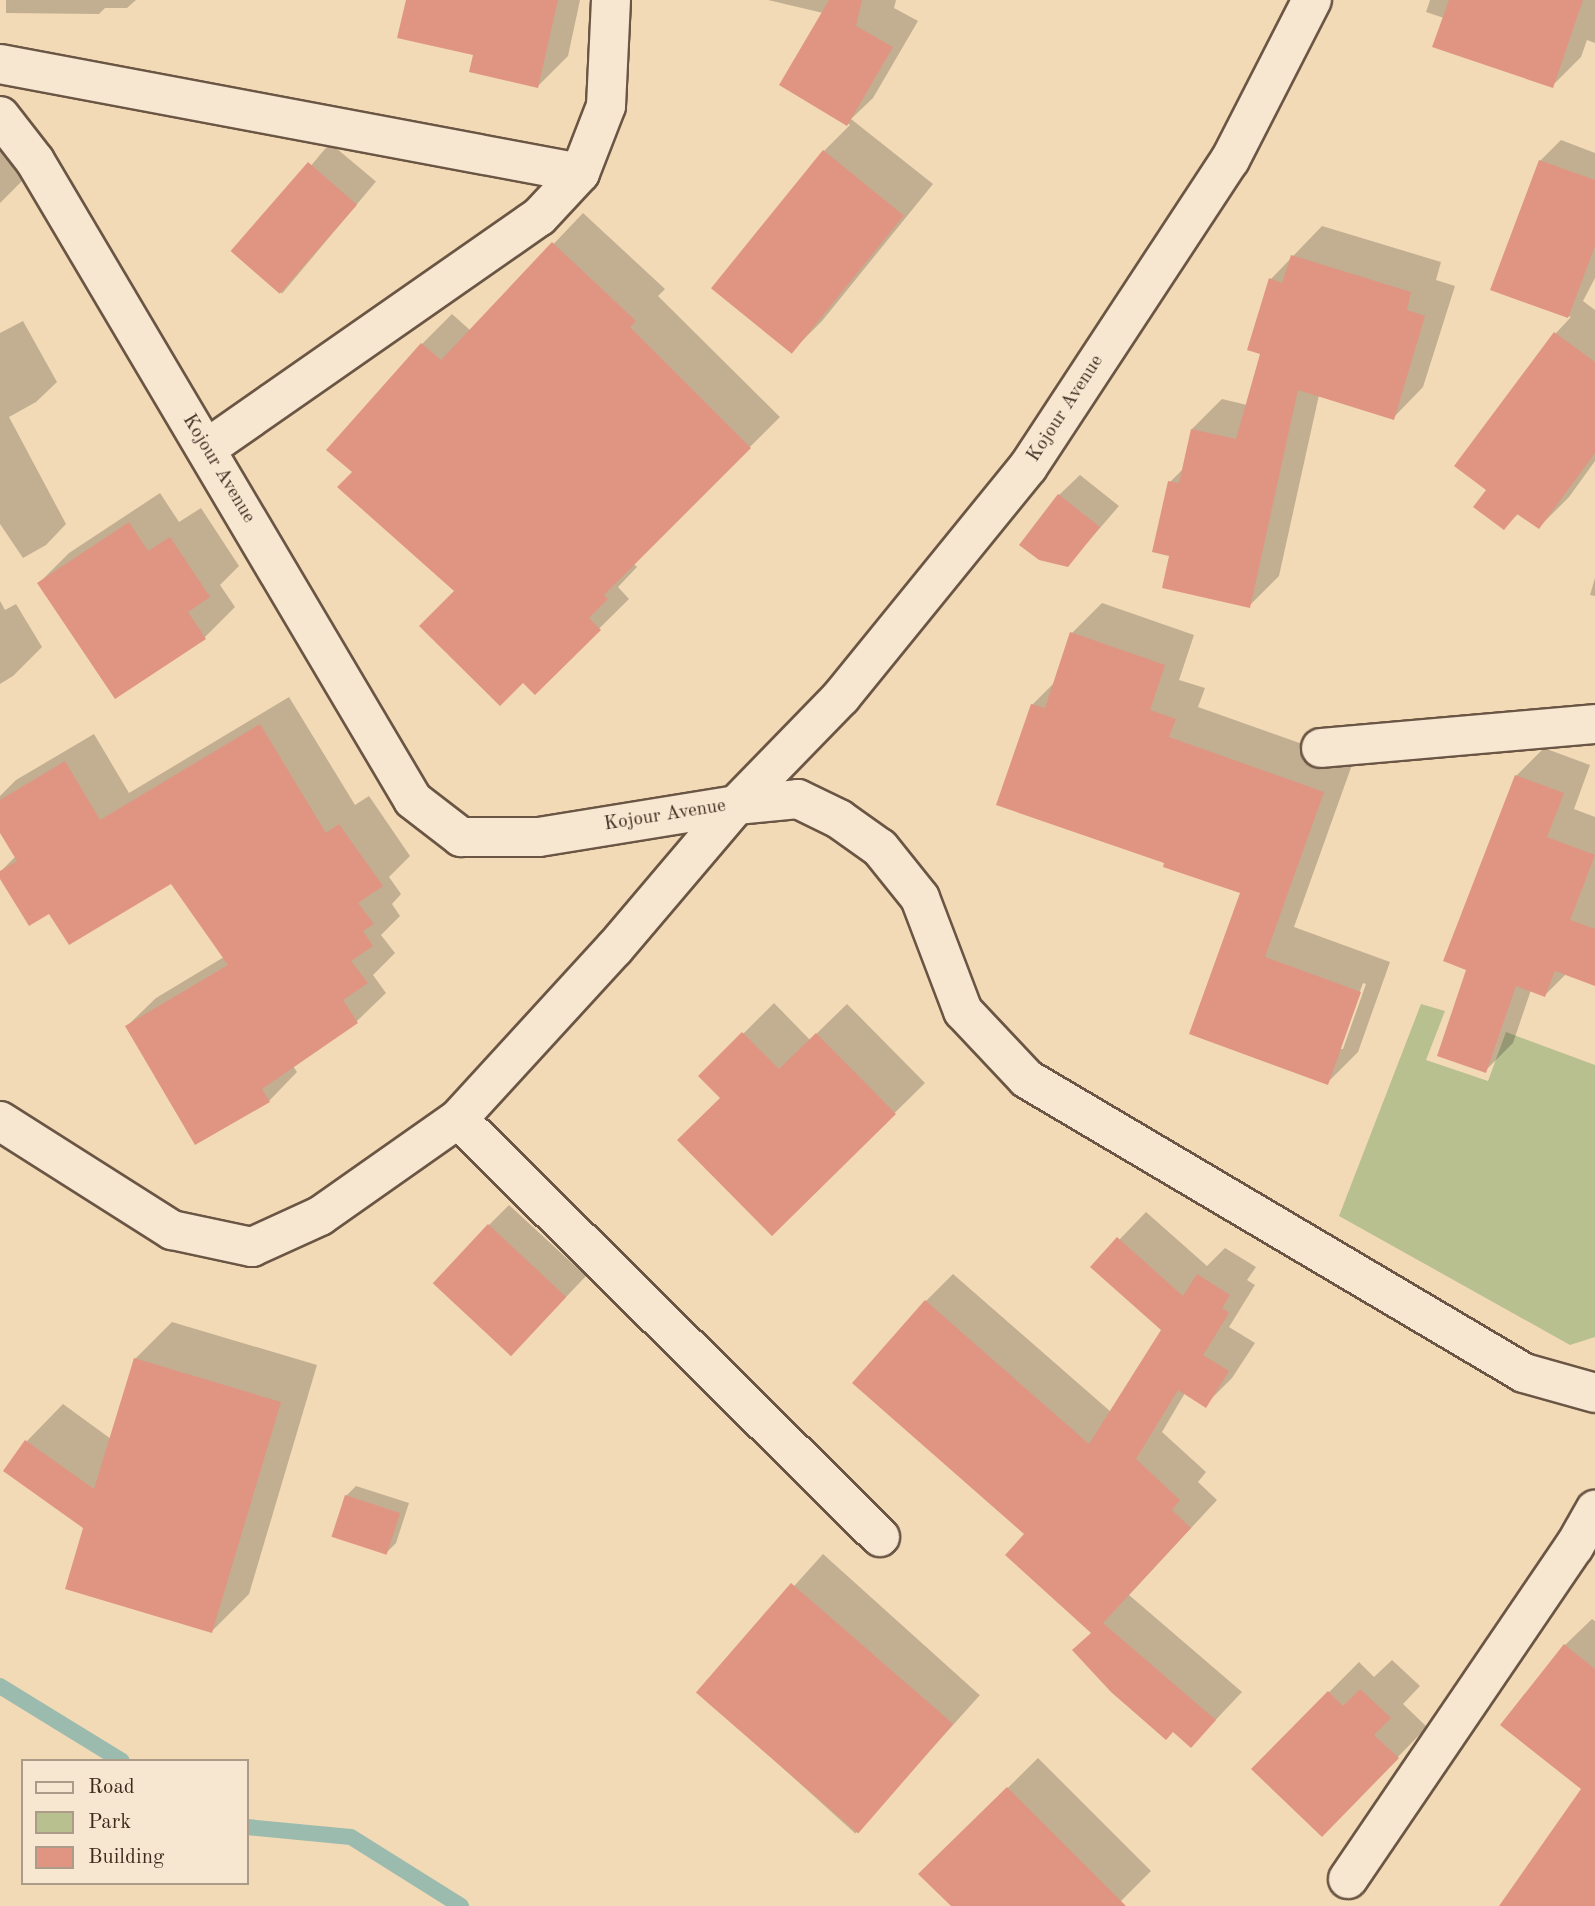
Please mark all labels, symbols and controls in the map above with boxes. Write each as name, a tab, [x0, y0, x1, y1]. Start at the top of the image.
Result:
street label: Kojour Avenue	[1023, 351, 1109, 467]
street label: Kojour Avenue	[177, 410, 259, 528]
street label: Kojour Avenue	[603, 795, 727, 837]
legend	[21, 1759, 248, 1885]
text: Road	[88, 1777, 135, 1798]
text: Park	[88, 1812, 131, 1833]
text: Building	[88, 1847, 164, 1868]

